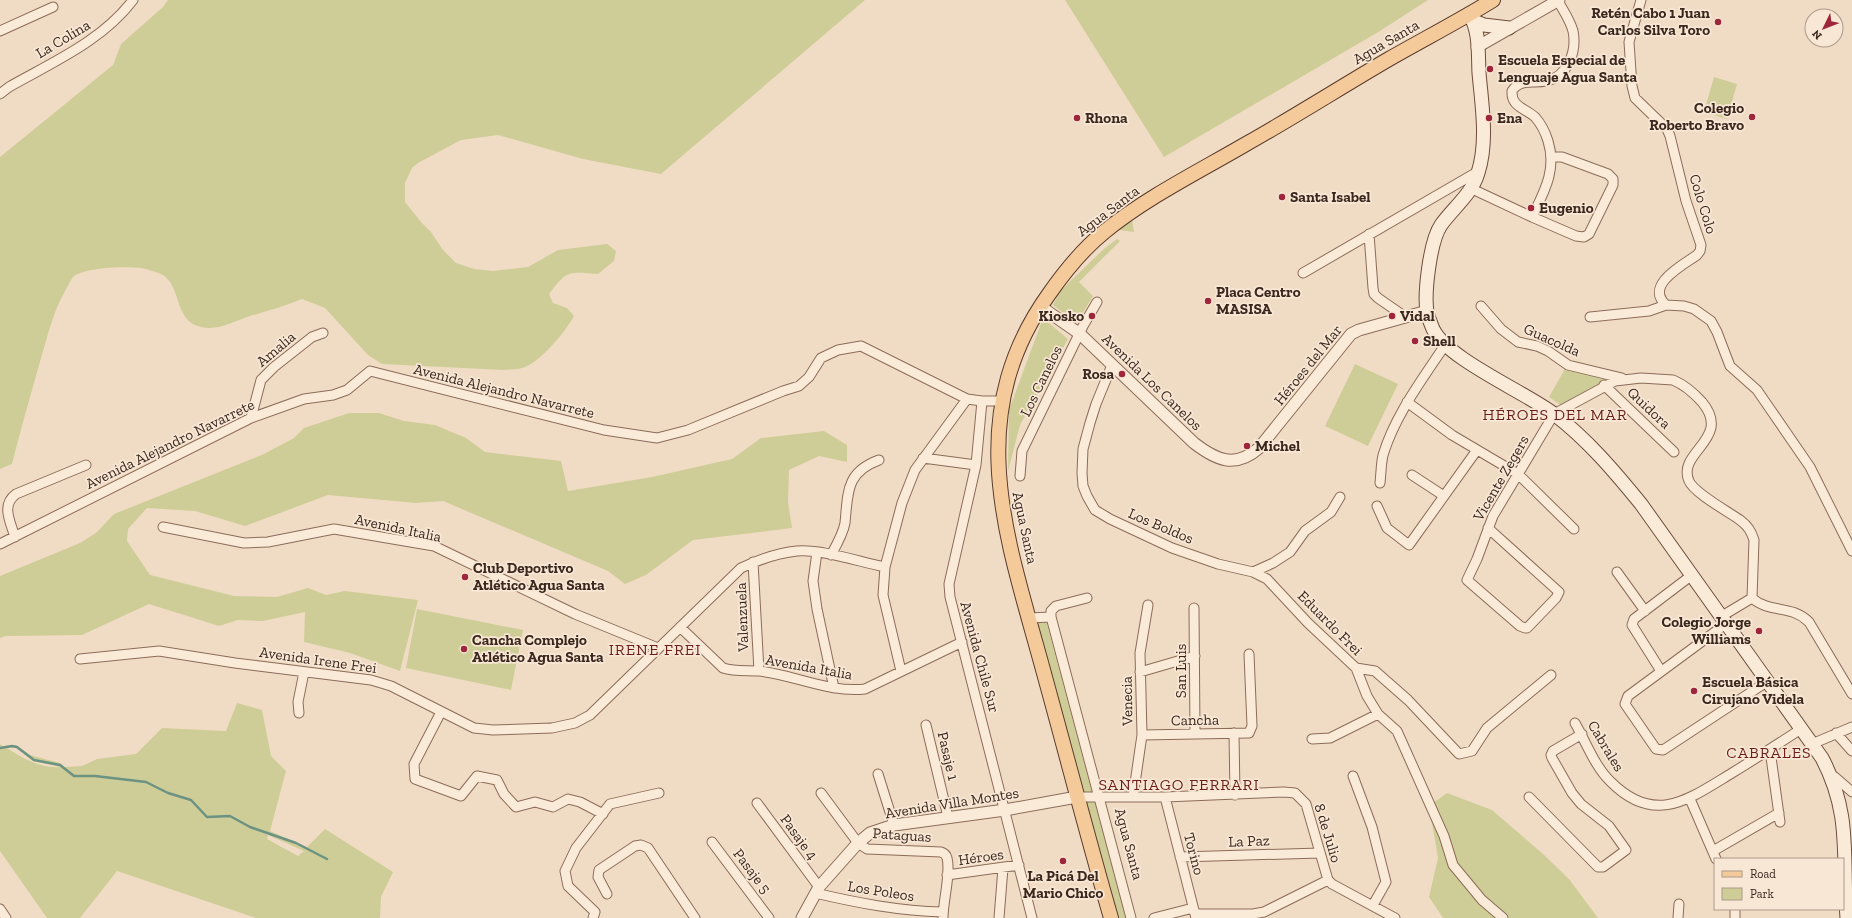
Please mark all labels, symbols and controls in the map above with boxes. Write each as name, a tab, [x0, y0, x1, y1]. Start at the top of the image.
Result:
place label: Retén Cabo 1 Juan Carlos Silva Toro	[1591, 4, 1710, 39]
north arrow	[1804, 8, 1844, 48]
street label: La Colina	[33, 16, 93, 62]
street label: Agua Santa	[1350, 16, 1422, 68]
marker: Retén Cabo 1 Juan Carlos Silva Toro	[1713, 17, 1723, 27]
text: N	[1809, 27, 1825, 42]
place label: Escuela Especial de Lenguaje Agua Santa	[1498, 51, 1638, 86]
marker: Escuela Especial de Lenguaje Agua Santa	[1485, 64, 1495, 74]
place label: Colegio Roberto Bravo	[1649, 99, 1744, 134]
place label: Rhona	[1085, 109, 1128, 127]
place label: Ena	[1497, 109, 1523, 127]
marker: Colegio Roberto Bravo	[1747, 112, 1757, 122]
marker: Rhona	[1072, 113, 1082, 123]
marker: Ena	[1484, 113, 1494, 123]
street label: Colo Colo	[1685, 172, 1721, 236]
street label: Agua Santa	[1073, 182, 1143, 240]
place label: Santa Isabel	[1290, 188, 1371, 206]
marker: Santa Isabel	[1277, 192, 1287, 202]
place label: Eugenio	[1539, 199, 1594, 217]
marker: Eugenio	[1526, 203, 1536, 213]
place label: Placa Centro MASISA	[1216, 283, 1301, 318]
marker: Placa Centro MASISA	[1203, 296, 1213, 306]
place label: Kiosko	[1039, 307, 1084, 325]
place label: Vidal	[1400, 307, 1435, 325]
marker: Kiosko	[1087, 311, 1097, 321]
marker: Vidal	[1387, 311, 1397, 321]
street label: Guacolda	[1521, 320, 1583, 360]
street label: Héroes del Mar	[1270, 321, 1346, 409]
street label: Amalia	[253, 328, 299, 370]
street label: Avenida Los Canelos	[1098, 330, 1206, 434]
place label: Shell	[1423, 332, 1456, 350]
marker: Shell	[1410, 336, 1420, 346]
street label: Los Canelos	[1016, 343, 1066, 419]
street label: Avenida Alejandro Navarrete	[412, 360, 596, 422]
place label: Rosa	[1082, 365, 1114, 383]
marker: Rosa	[1117, 369, 1127, 379]
street label: Quidora	[1623, 383, 1675, 433]
street label: Avenida Alejandro Navarrete	[83, 395, 257, 493]
district label: HÉROES DEL MAR	[1482, 405, 1628, 424]
street label: Vicente Zegers	[1469, 432, 1533, 525]
place label: Michel	[1255, 437, 1300, 455]
marker: Michel	[1242, 441, 1252, 451]
street label: Agua Santa	[1009, 490, 1041, 566]
street label: Los Boldos	[1126, 504, 1196, 548]
street label: Avenida Italia	[353, 510, 443, 546]
place label: Club Deportivo Atlético Agua Santa	[473, 559, 605, 594]
marker: Club Deportivo Atlético Agua Santa	[460, 572, 470, 582]
street label: Valenzuela	[732, 582, 752, 653]
street label: Eduardo Frei	[1294, 587, 1366, 659]
street label: Avenida Chile Sur	[956, 599, 1004, 715]
place label: Colegio Jorge Williams	[1662, 613, 1751, 648]
marker: Colegio Jorge Williams	[1754, 626, 1764, 636]
place label: Cancha Complejo Atlético Agua Santa	[472, 631, 604, 666]
district label: IRENE FREI	[609, 640, 701, 659]
street label: Avenida Irene Frei	[258, 643, 378, 677]
marker: Cancha Complejo Atlético Agua Santa	[459, 644, 469, 654]
street label: San Luis	[1172, 644, 1190, 698]
street label: Avenida Italia	[764, 650, 854, 684]
place label: Escuela Básica Cirujano Videla	[1702, 673, 1805, 708]
street label: Venecia	[1118, 676, 1136, 727]
marker: Escuela Básica Cirujano Videla	[1689, 686, 1699, 696]
street label: Cancha	[1171, 711, 1219, 729]
street label: Cabrales	[1584, 717, 1628, 775]
street label: Pasaje 1	[934, 730, 962, 782]
district label: CABRALES	[1726, 743, 1812, 762]
district label: SANTIAGO FERRARI	[1098, 775, 1260, 794]
street label: Avenida Villa Montes	[884, 784, 1020, 822]
street label: 8 de Julio	[1311, 801, 1346, 865]
street label: Agua Santa	[1111, 806, 1147, 882]
street label: Pasaje 4	[776, 811, 822, 863]
street label: Pataguas	[872, 824, 932, 846]
street label: Torino	[1180, 831, 1208, 877]
street label: La Paz	[1228, 831, 1270, 851]
street label: Pasaje 5	[729, 845, 775, 897]
street label: Héroes	[957, 845, 1005, 869]
marker: La Picá Del Mario Chico	[1058, 856, 1068, 866]
legend	[1714, 858, 1844, 910]
place label: La Picá Del Mario Chico	[1023, 867, 1103, 902]
text: Road	[1750, 867, 1776, 881]
street label: Los Poleos	[846, 877, 916, 905]
text: Park	[1750, 887, 1775, 901]

